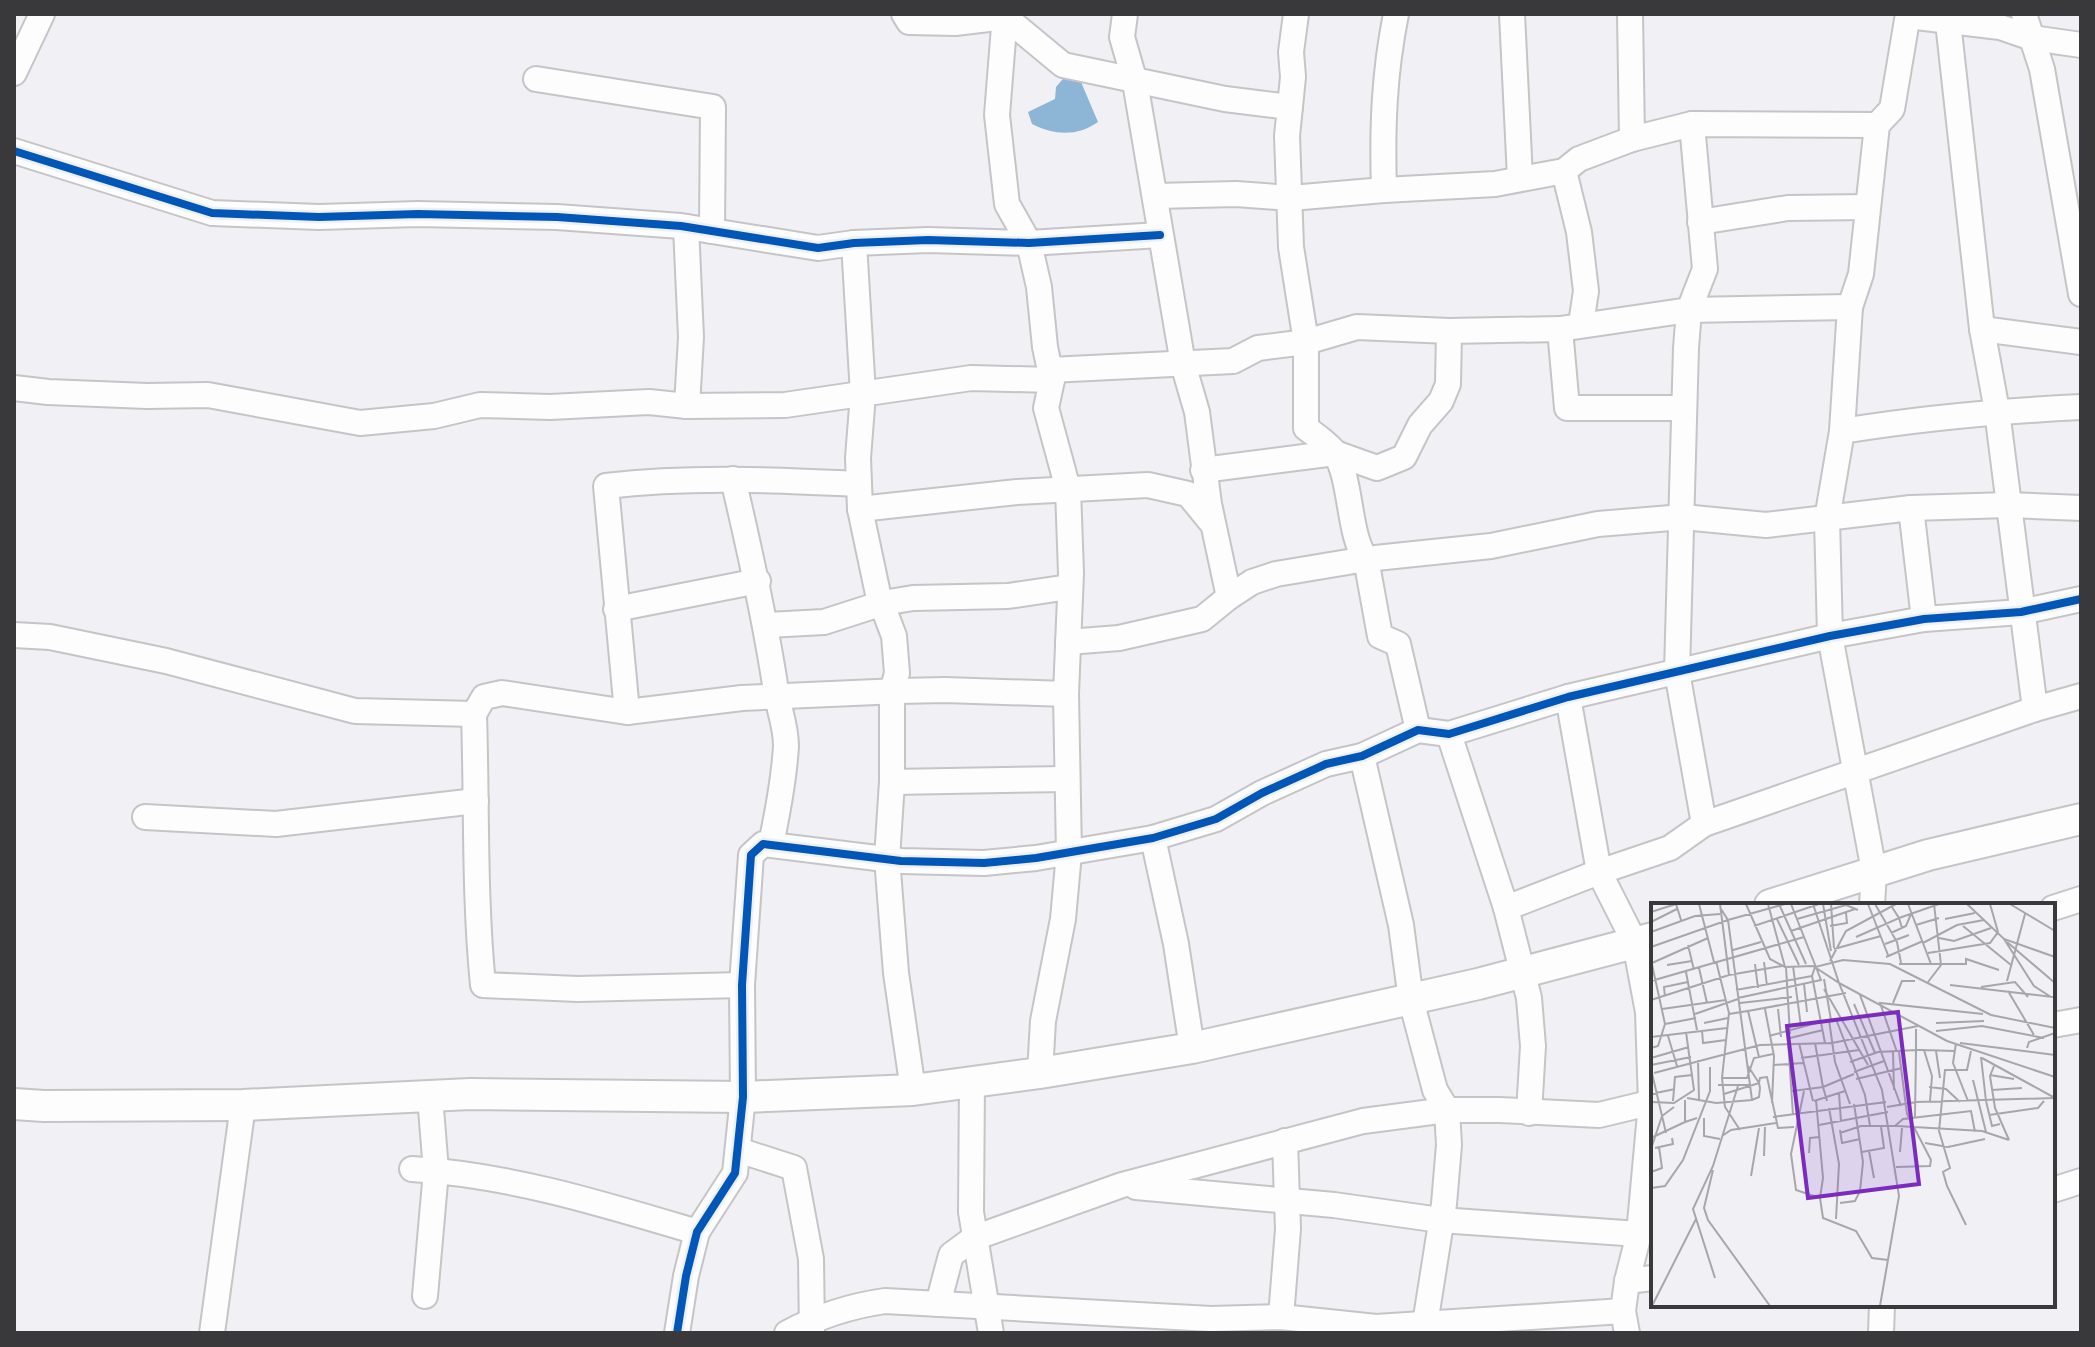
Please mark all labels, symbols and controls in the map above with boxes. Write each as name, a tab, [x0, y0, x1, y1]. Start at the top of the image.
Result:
inset map	[1651, 903, 2055, 1307]

